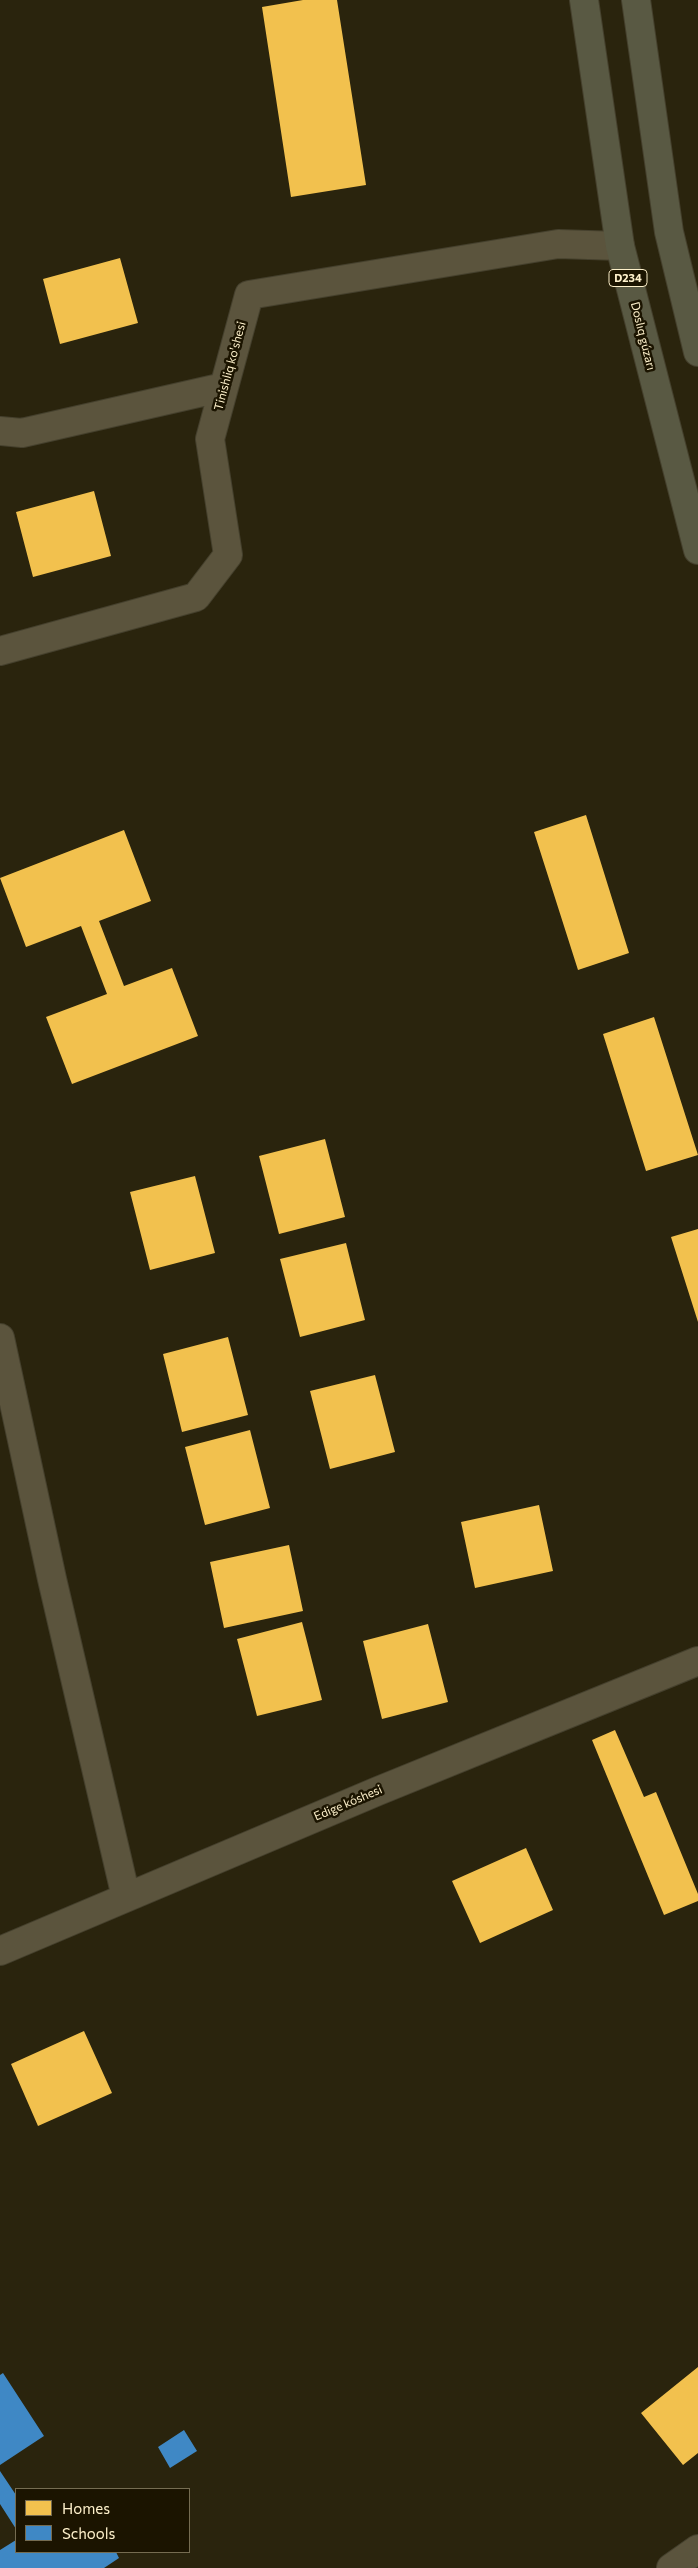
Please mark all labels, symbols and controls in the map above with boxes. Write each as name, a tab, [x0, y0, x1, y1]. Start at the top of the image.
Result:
road number: D234	[609, 270, 647, 286]
street label: Doslıq gúzarı	[628, 300, 658, 372]
street label: Tinishliq ko'shesi	[211, 320, 249, 412]
street label: Edige kóshesi	[312, 1782, 384, 1824]
legend	[15, 2488, 190, 2553]
text: Homes	[62, 2499, 110, 2517]
text: Schools	[62, 2524, 115, 2542]

